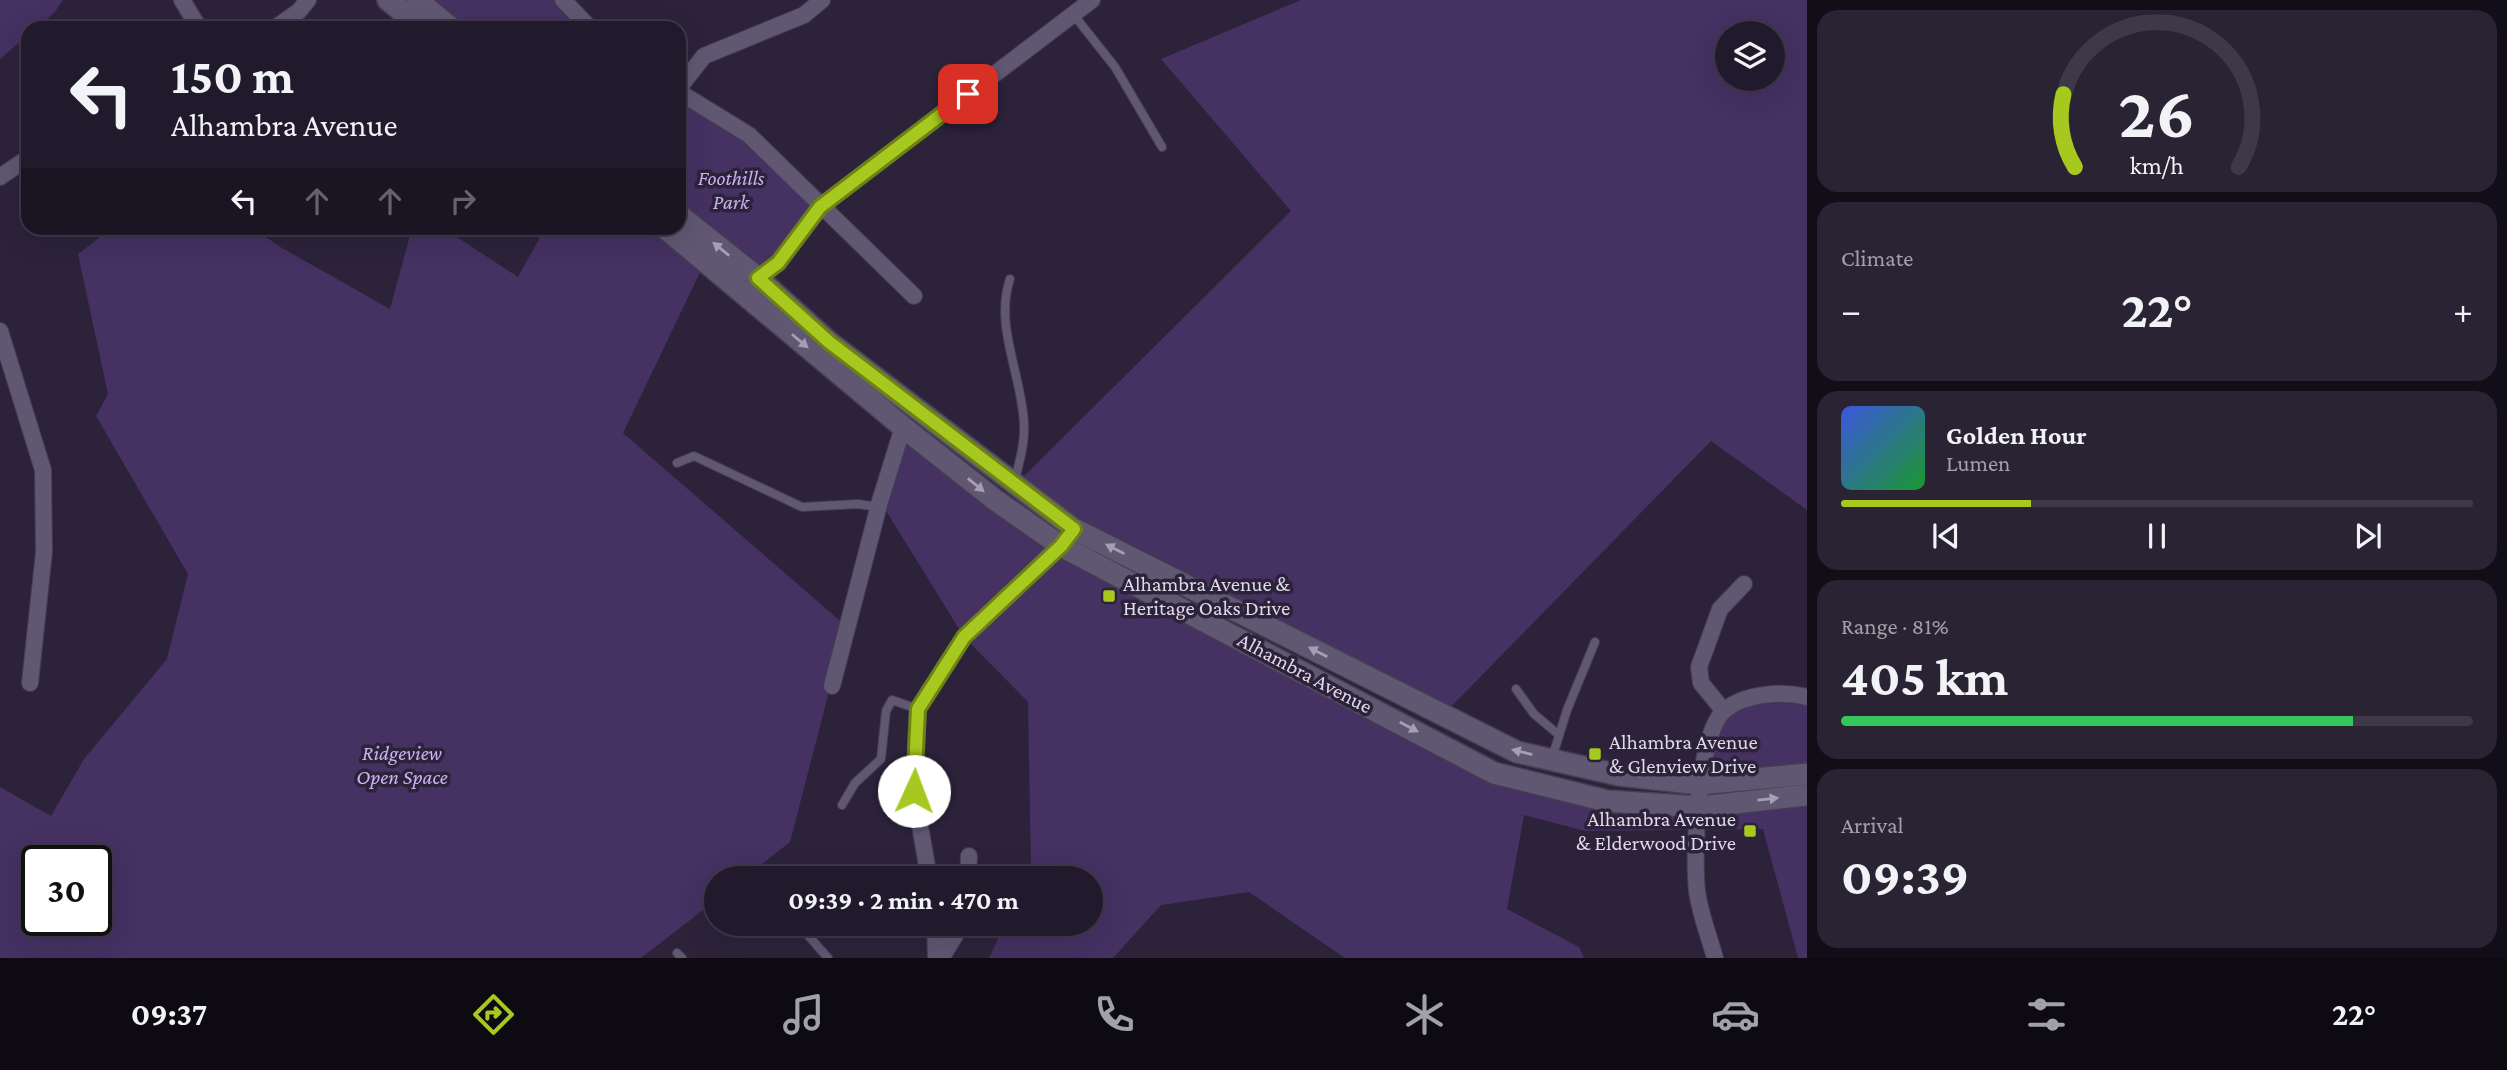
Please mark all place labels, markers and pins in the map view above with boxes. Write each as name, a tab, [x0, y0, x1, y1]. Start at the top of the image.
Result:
pin	[938, 64, 998, 124]
place label: Alhambra Avenue & Heritage Oaks Drive	[1123, 572, 1291, 620]
marker: Alhambra Avenue & Heritage Oaks Drive	[1101, 588, 1117, 604]
place label: Alhambra Avenue & Glenview Drive	[1609, 730, 1758, 778]
marker: Alhambra Avenue & Glenview Drive	[1587, 746, 1603, 762]
place label: Alhambra Avenue & Elderwood Drive	[1576, 807, 1736, 855]
marker: Alhambra Avenue & Elderwood Drive	[1742, 823, 1758, 839]

